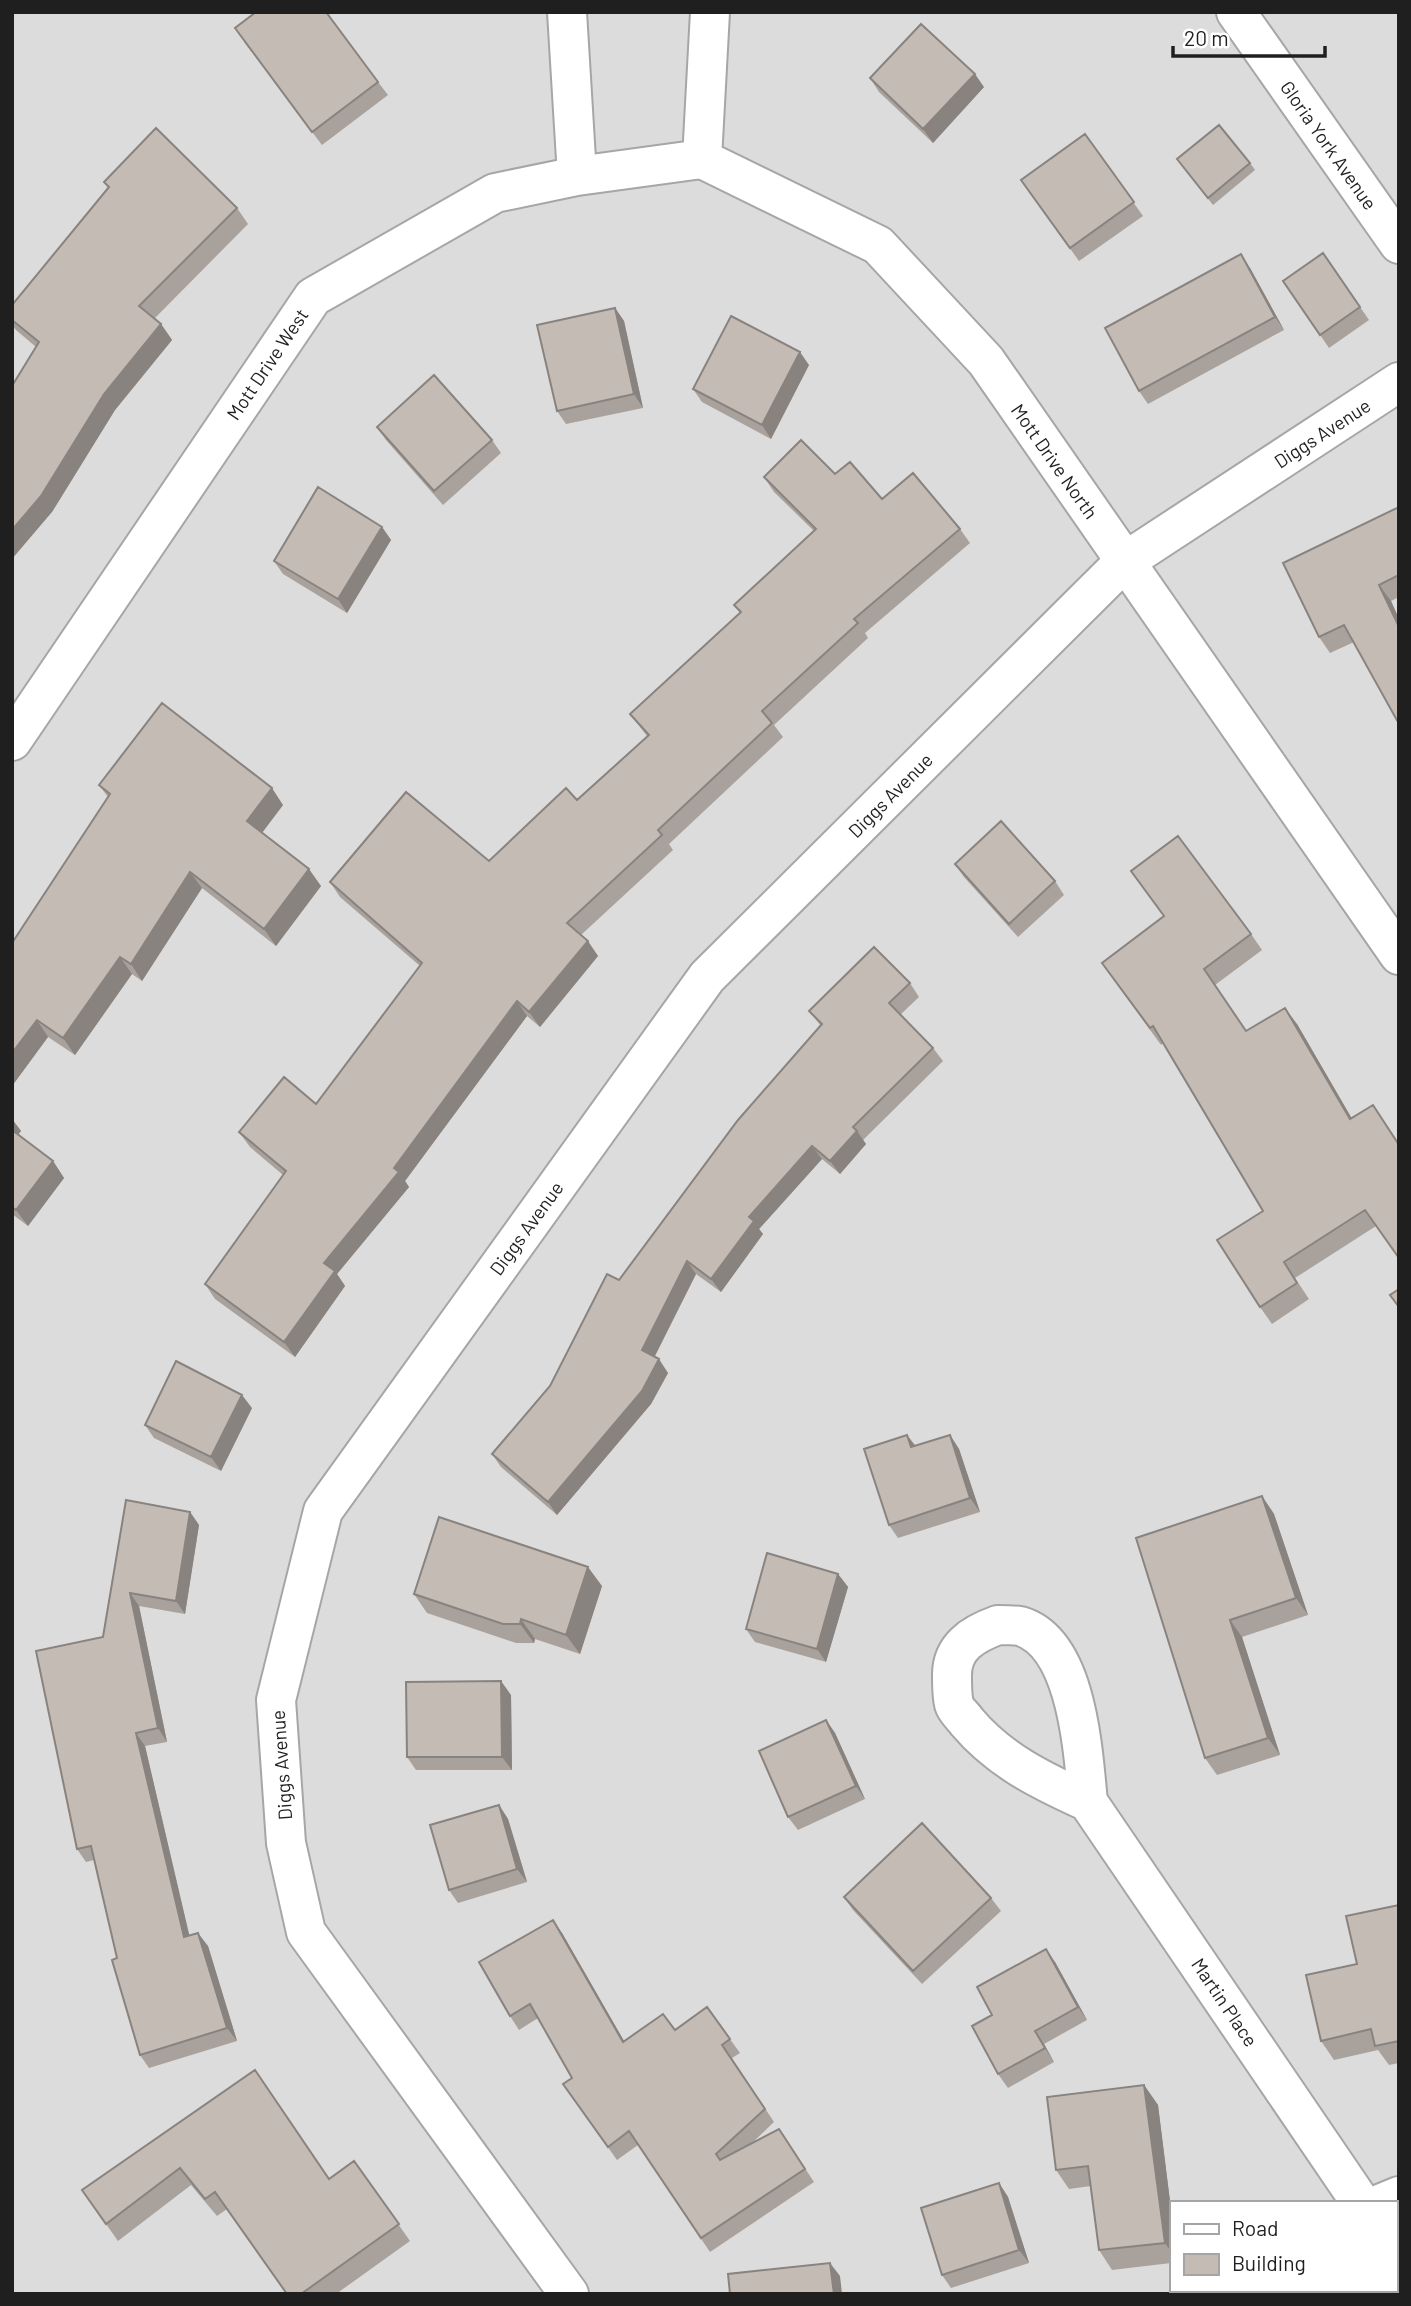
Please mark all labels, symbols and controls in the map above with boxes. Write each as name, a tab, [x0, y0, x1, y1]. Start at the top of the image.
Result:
scale bar	[1173, 14, 1325, 58]
text: 20 m	[1184, 25, 1229, 50]
street label: Gloria York Avenue	[1276, 76, 1382, 214]
street label: Mott Drive West	[221, 304, 313, 424]
street label: Diggs Avenue	[1270, 393, 1374, 473]
street label: Mott Drive North	[1007, 399, 1103, 523]
street label: Diggs Avenue	[843, 748, 937, 842]
street label: Diggs Avenue	[484, 1177, 568, 1279]
street label: Diggs Avenue	[266, 1709, 296, 1821]
street label: Martin Place	[1187, 1953, 1263, 2051]
legend	[1170, 2201, 1397, 2292]
text: Road	[1232, 2215, 1278, 2240]
text: Building	[1232, 2250, 1306, 2275]

